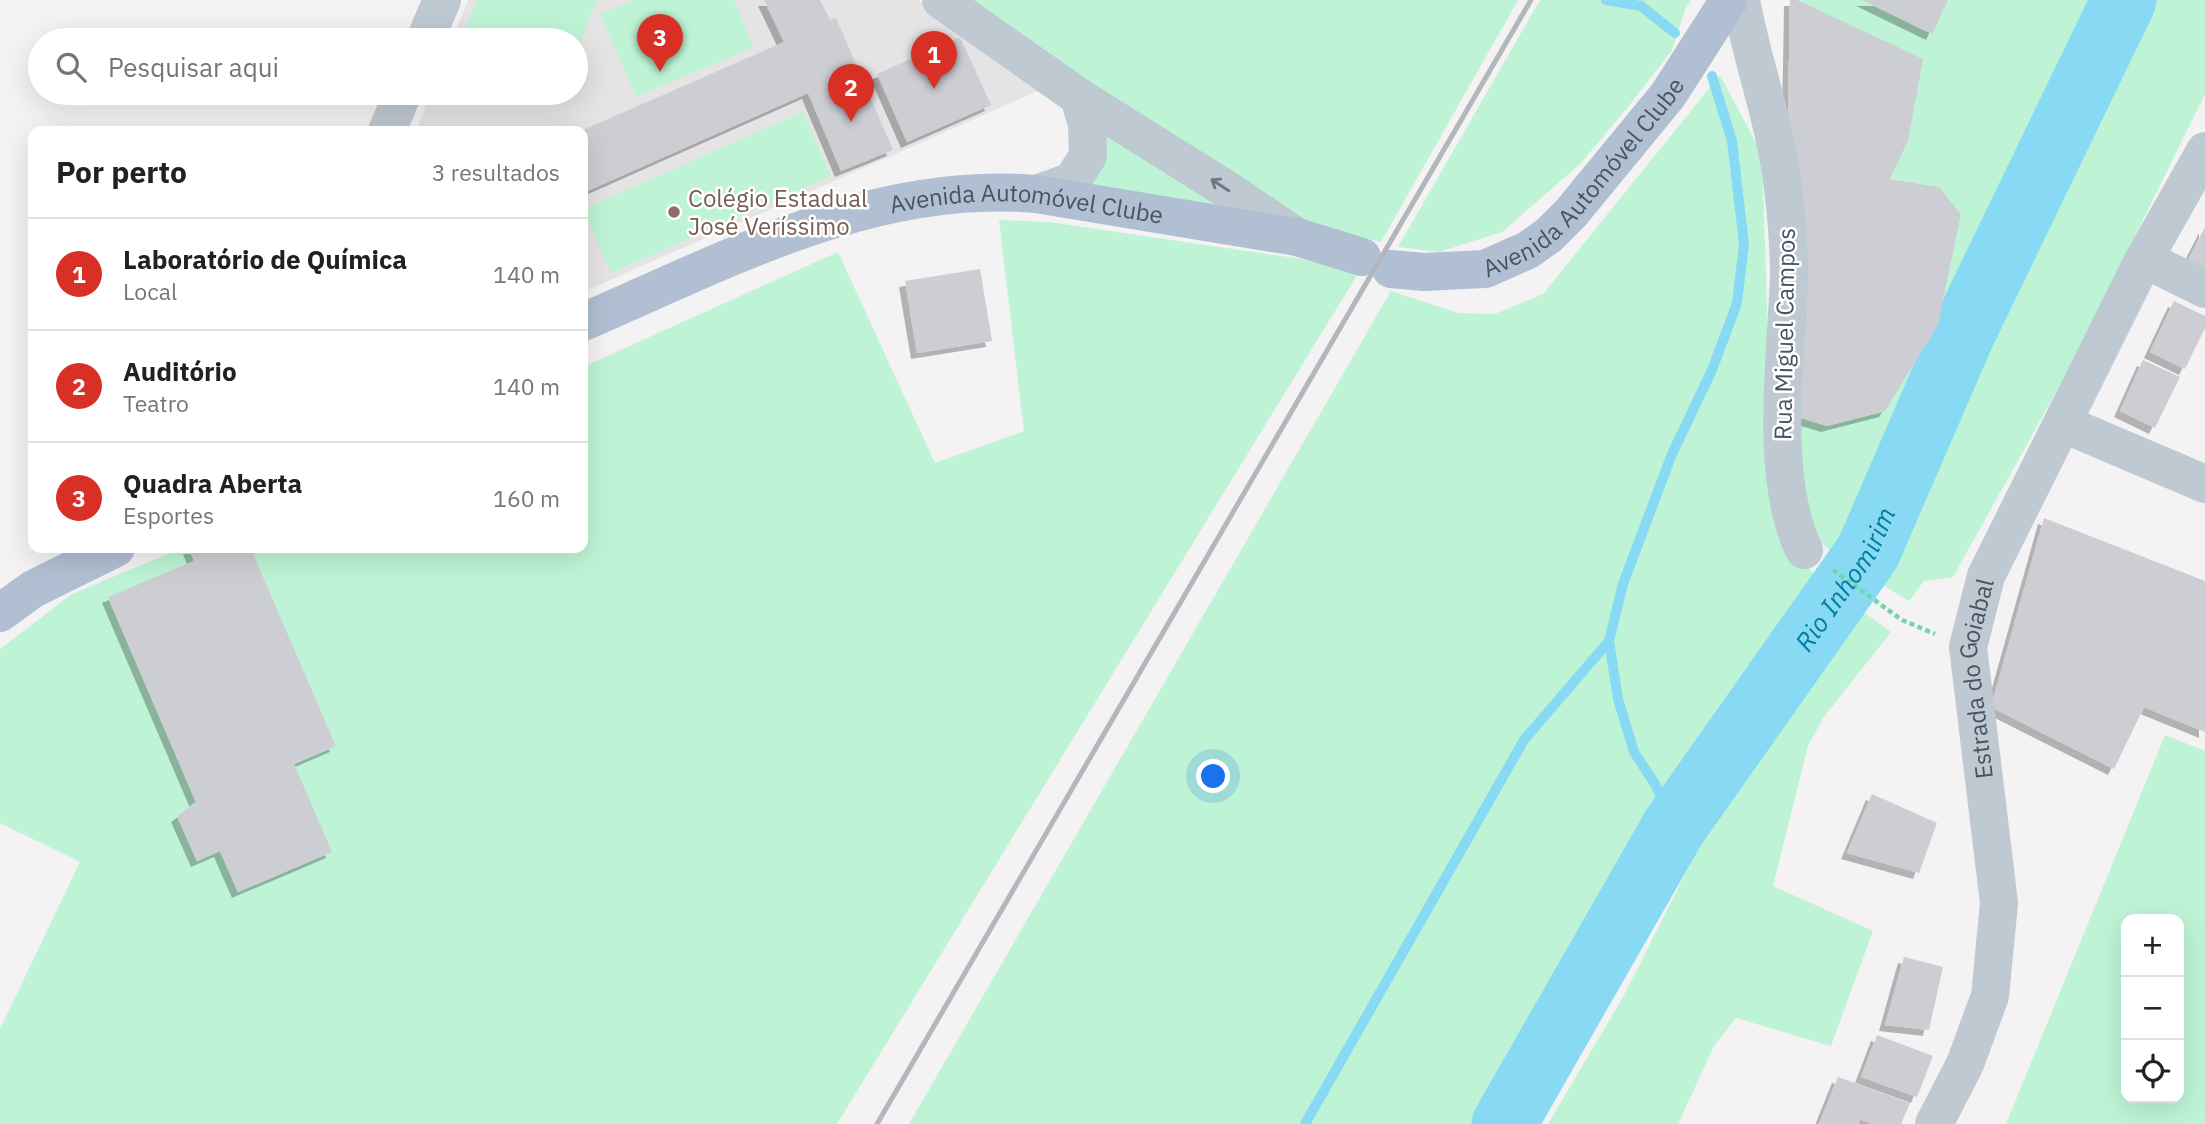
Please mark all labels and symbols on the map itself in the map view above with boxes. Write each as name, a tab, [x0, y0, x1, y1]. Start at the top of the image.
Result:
pin: 3	[637, 14, 683, 72]
pin: 1	[911, 31, 957, 89]
pin: 2	[828, 64, 874, 122]
street label: Avenida Automóvel Clube	[1477, 71, 1691, 284]
street label: Avenida Automóvel Clube	[887, 176, 1166, 231]
one-way arrow	[1211, 178, 1230, 192]
place label: Colégio Estadual José Veríssimo	[688, 182, 867, 242]
marker: Colégio Estadual José Veríssimo	[666, 204, 682, 220]
street label: Rua Miguel Campos	[1766, 228, 1802, 440]
water label: Rio Inhomirim	[1787, 502, 1903, 657]
street label: Estrada do Goiabal	[1952, 575, 2001, 781]
your location	[1196, 759, 1230, 793]

